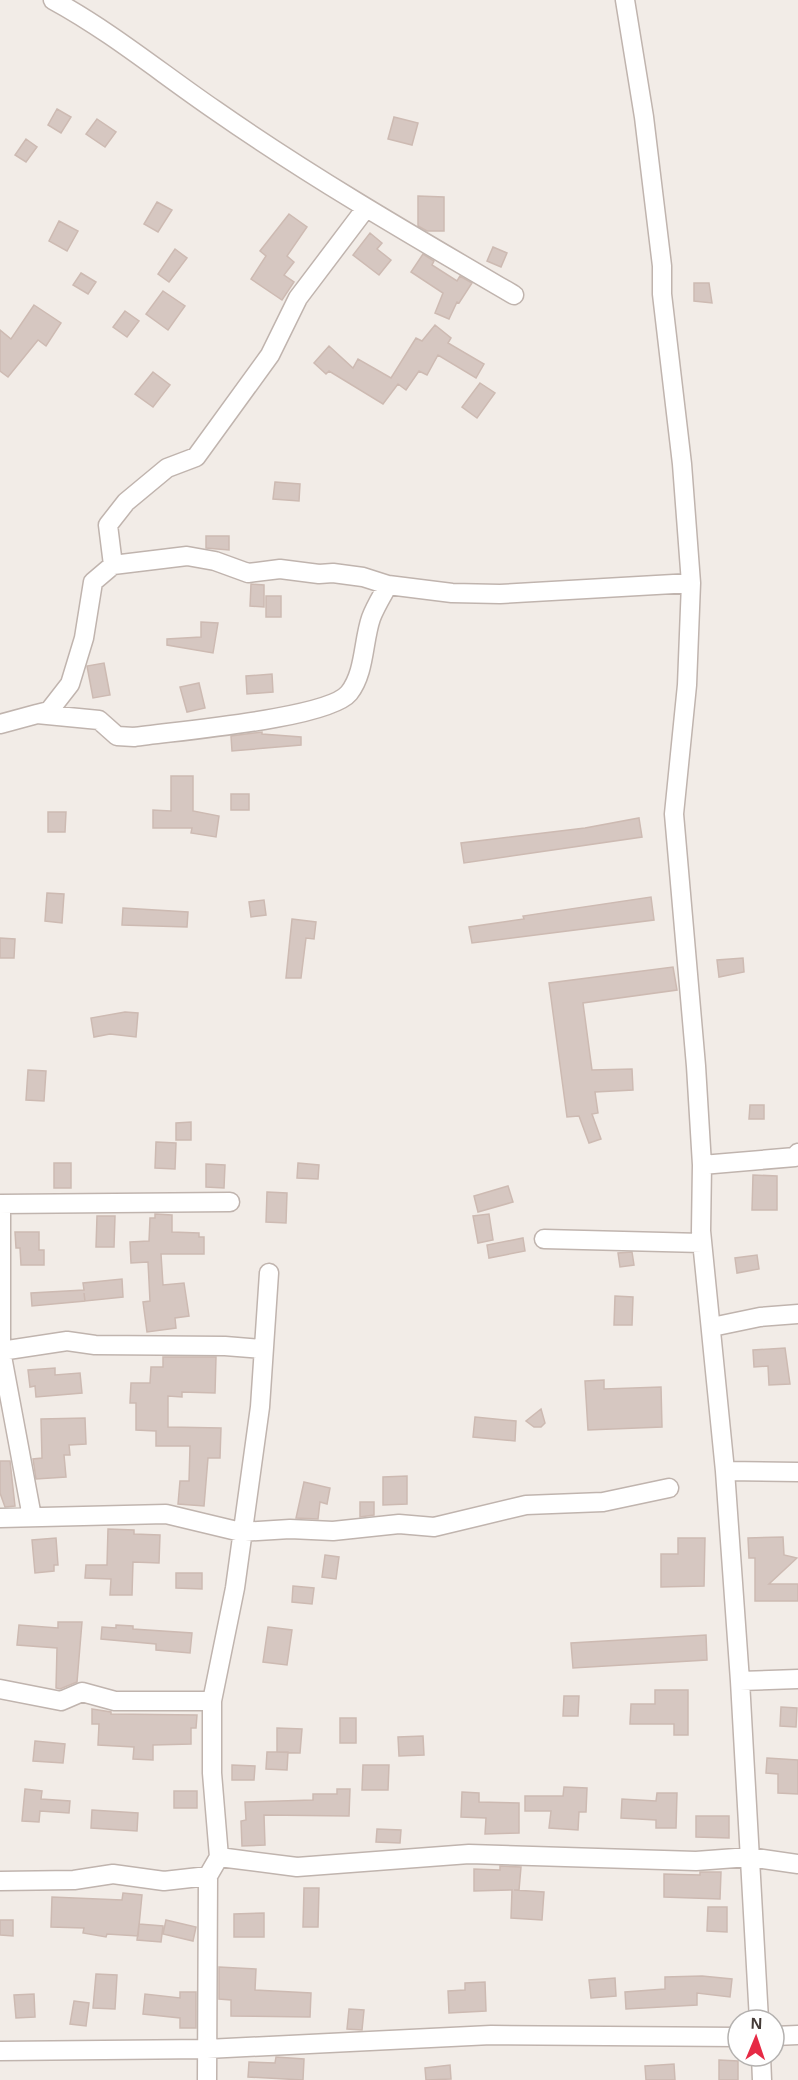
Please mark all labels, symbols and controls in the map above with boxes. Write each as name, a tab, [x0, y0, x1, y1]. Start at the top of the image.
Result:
north arrow	[726, 2008, 786, 2068]
text: N	[750, 2015, 763, 2032]

